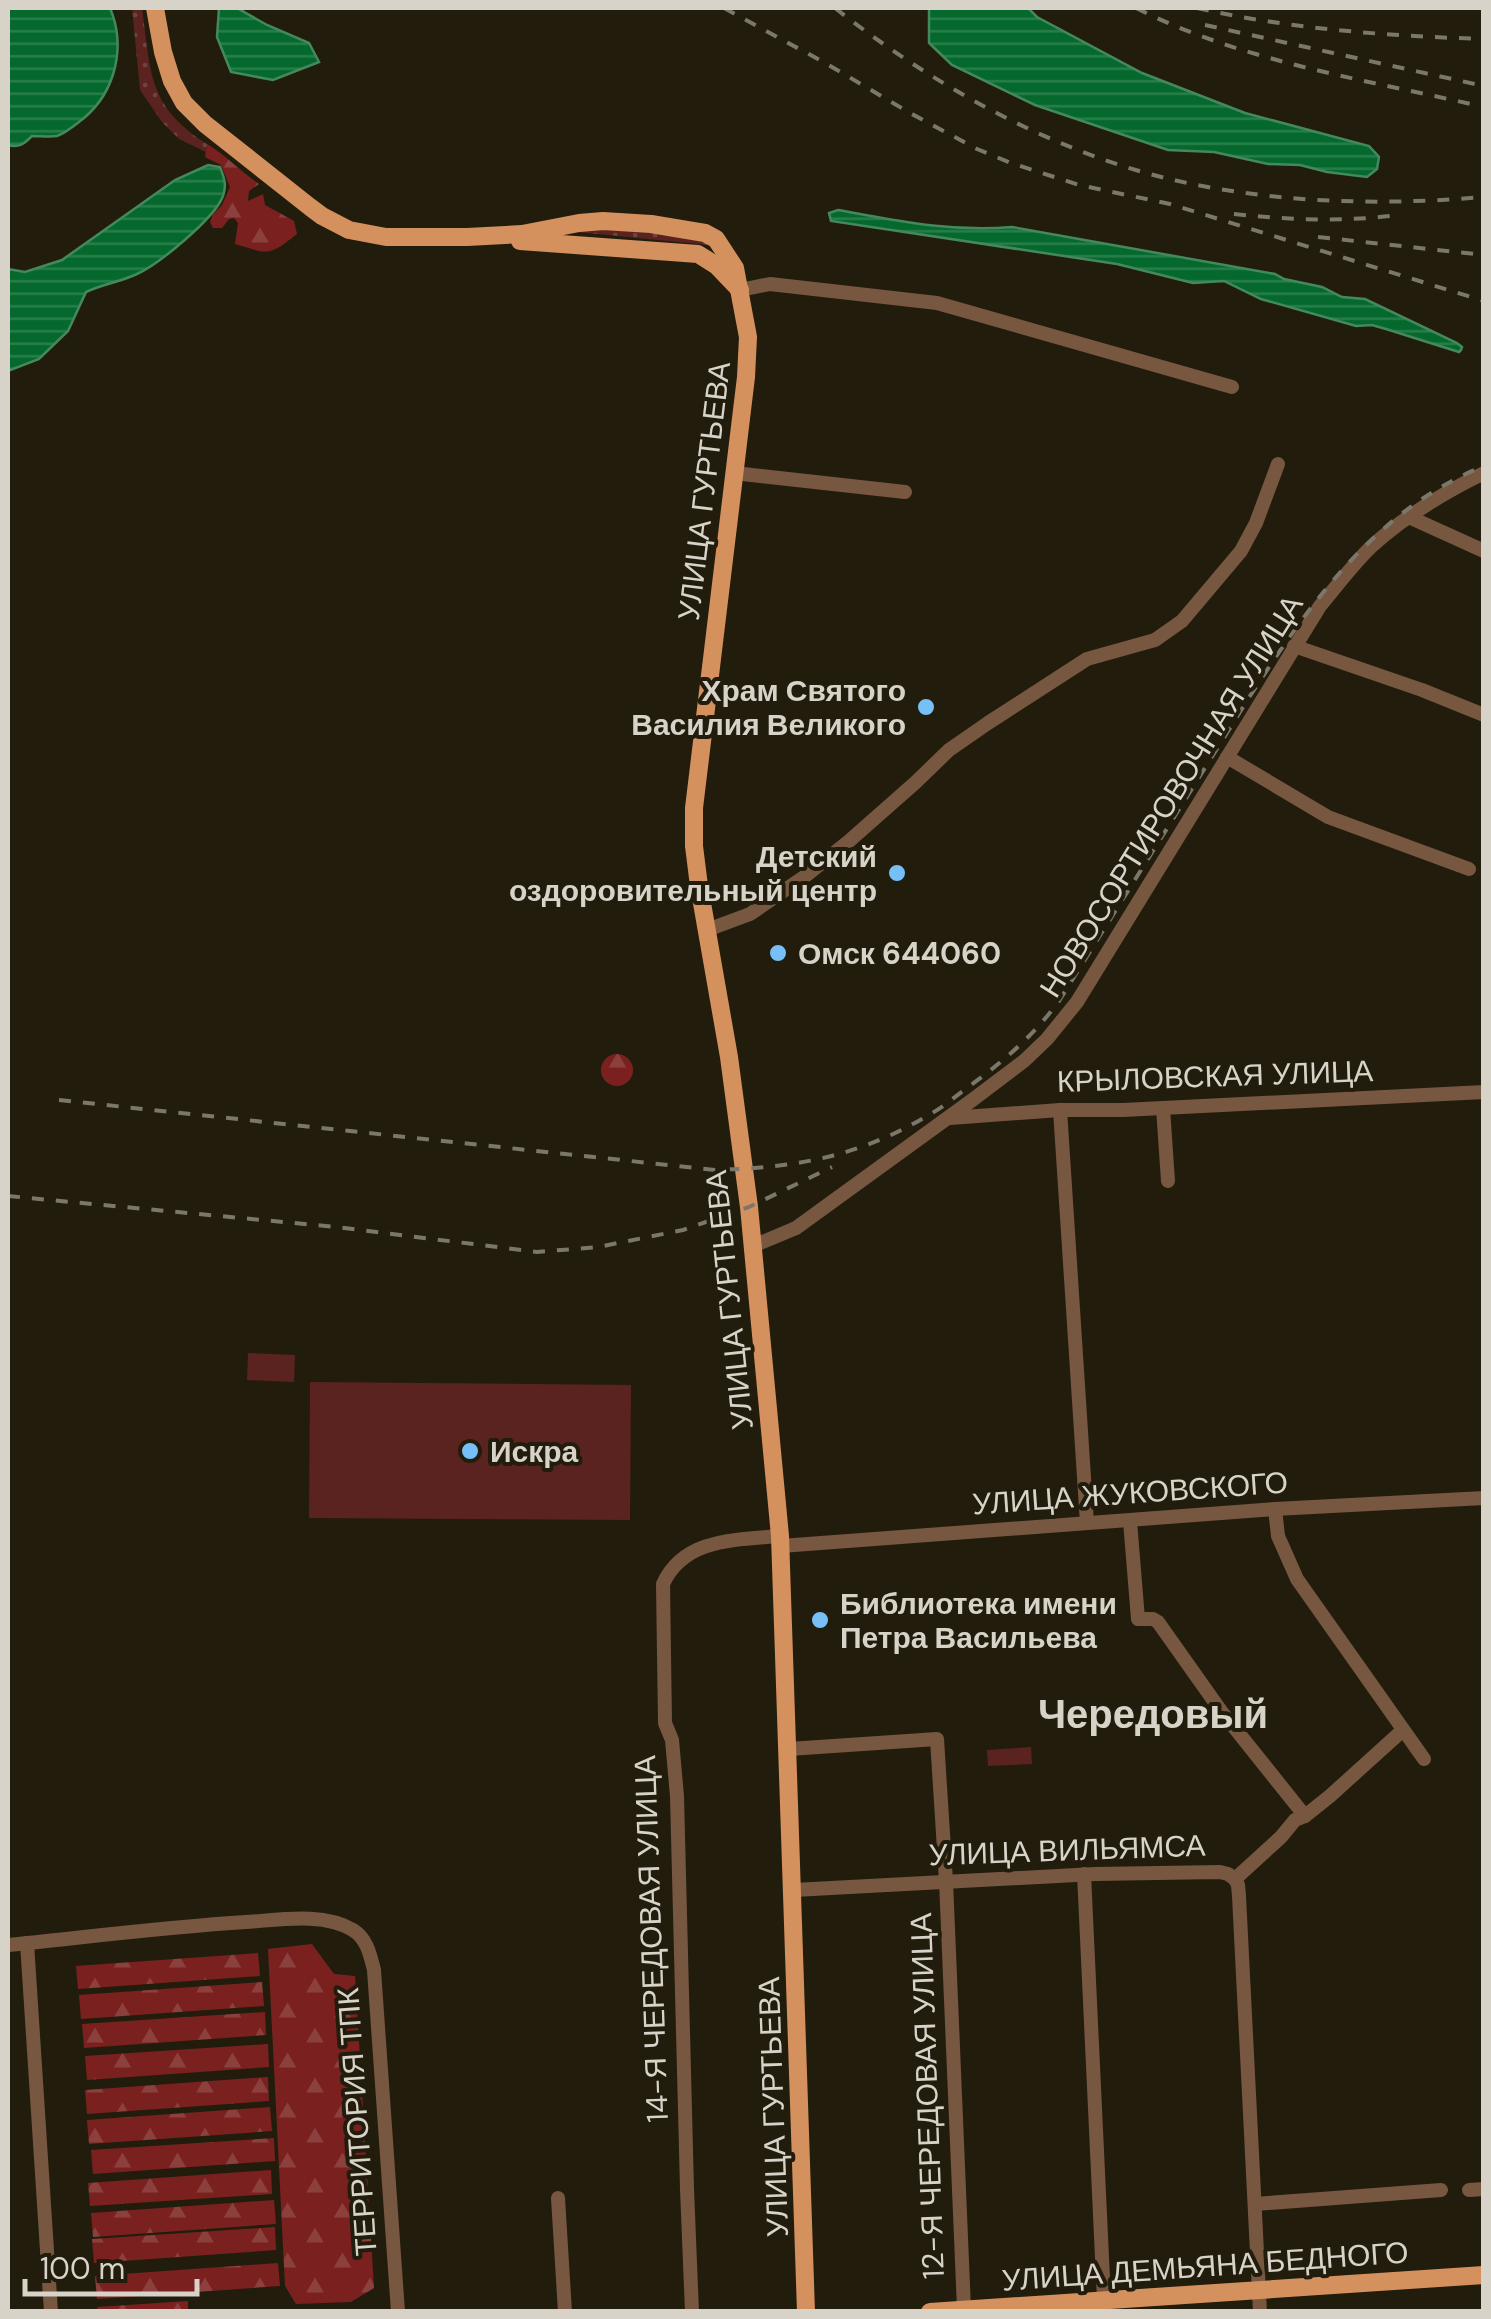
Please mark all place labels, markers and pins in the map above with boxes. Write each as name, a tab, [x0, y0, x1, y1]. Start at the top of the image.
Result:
place label: Храм Святого Василия Великого	[631, 671, 906, 744]
marker: Храм Святого Василия Великого	[915, 696, 937, 718]
place label: Детский оздоровительный центр	[509, 837, 877, 910]
marker: Детский оздоровительный центр	[886, 862, 908, 884]
place label: Омск 644060	[798, 934, 1001, 973]
marker: Омск 644060	[767, 942, 789, 964]
place label: Искра	[490, 1432, 579, 1471]
marker: Искра	[459, 1440, 481, 1462]
place label: Библиотека имени Петра Васильева	[840, 1584, 1117, 1657]
marker: Библиотека имени Петра Васильева	[809, 1609, 831, 1631]

